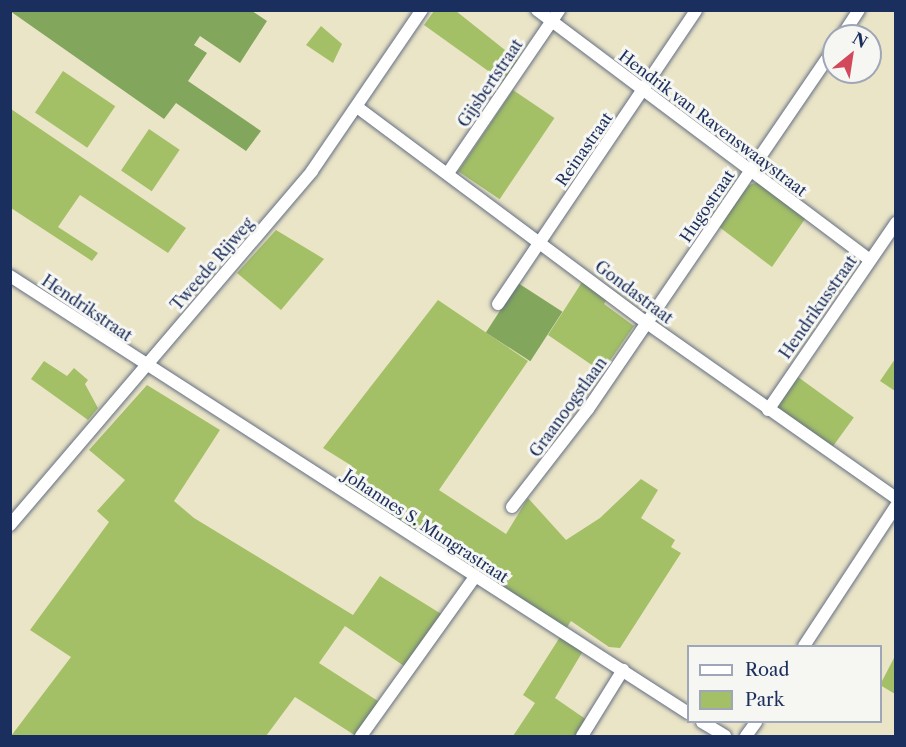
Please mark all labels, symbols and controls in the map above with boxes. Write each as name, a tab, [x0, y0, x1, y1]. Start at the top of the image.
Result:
north arrow	[822, 24, 882, 84]
text: N	[849, 28, 871, 52]
street label: Gijsbertstraat	[454, 35, 526, 131]
street label: Hendrik van Ravenswaaystraat	[615, 46, 811, 200]
street label: Reinastraat	[552, 108, 616, 190]
street label: Hugostraat	[676, 166, 738, 246]
street label: Tweede Rijweg	[167, 214, 257, 314]
street label: Hendrikusstraat	[775, 252, 861, 362]
street label: Gondastraat	[591, 256, 677, 328]
street label: Hendrikstraat	[38, 271, 136, 345]
street label: Graanoogstlaan	[525, 353, 611, 461]
street label: Johannes S. Mungrastraat	[340, 465, 512, 587]
legend	[687, 645, 882, 723]
text: Road	[745, 659, 790, 681]
text: Park	[745, 689, 784, 711]

